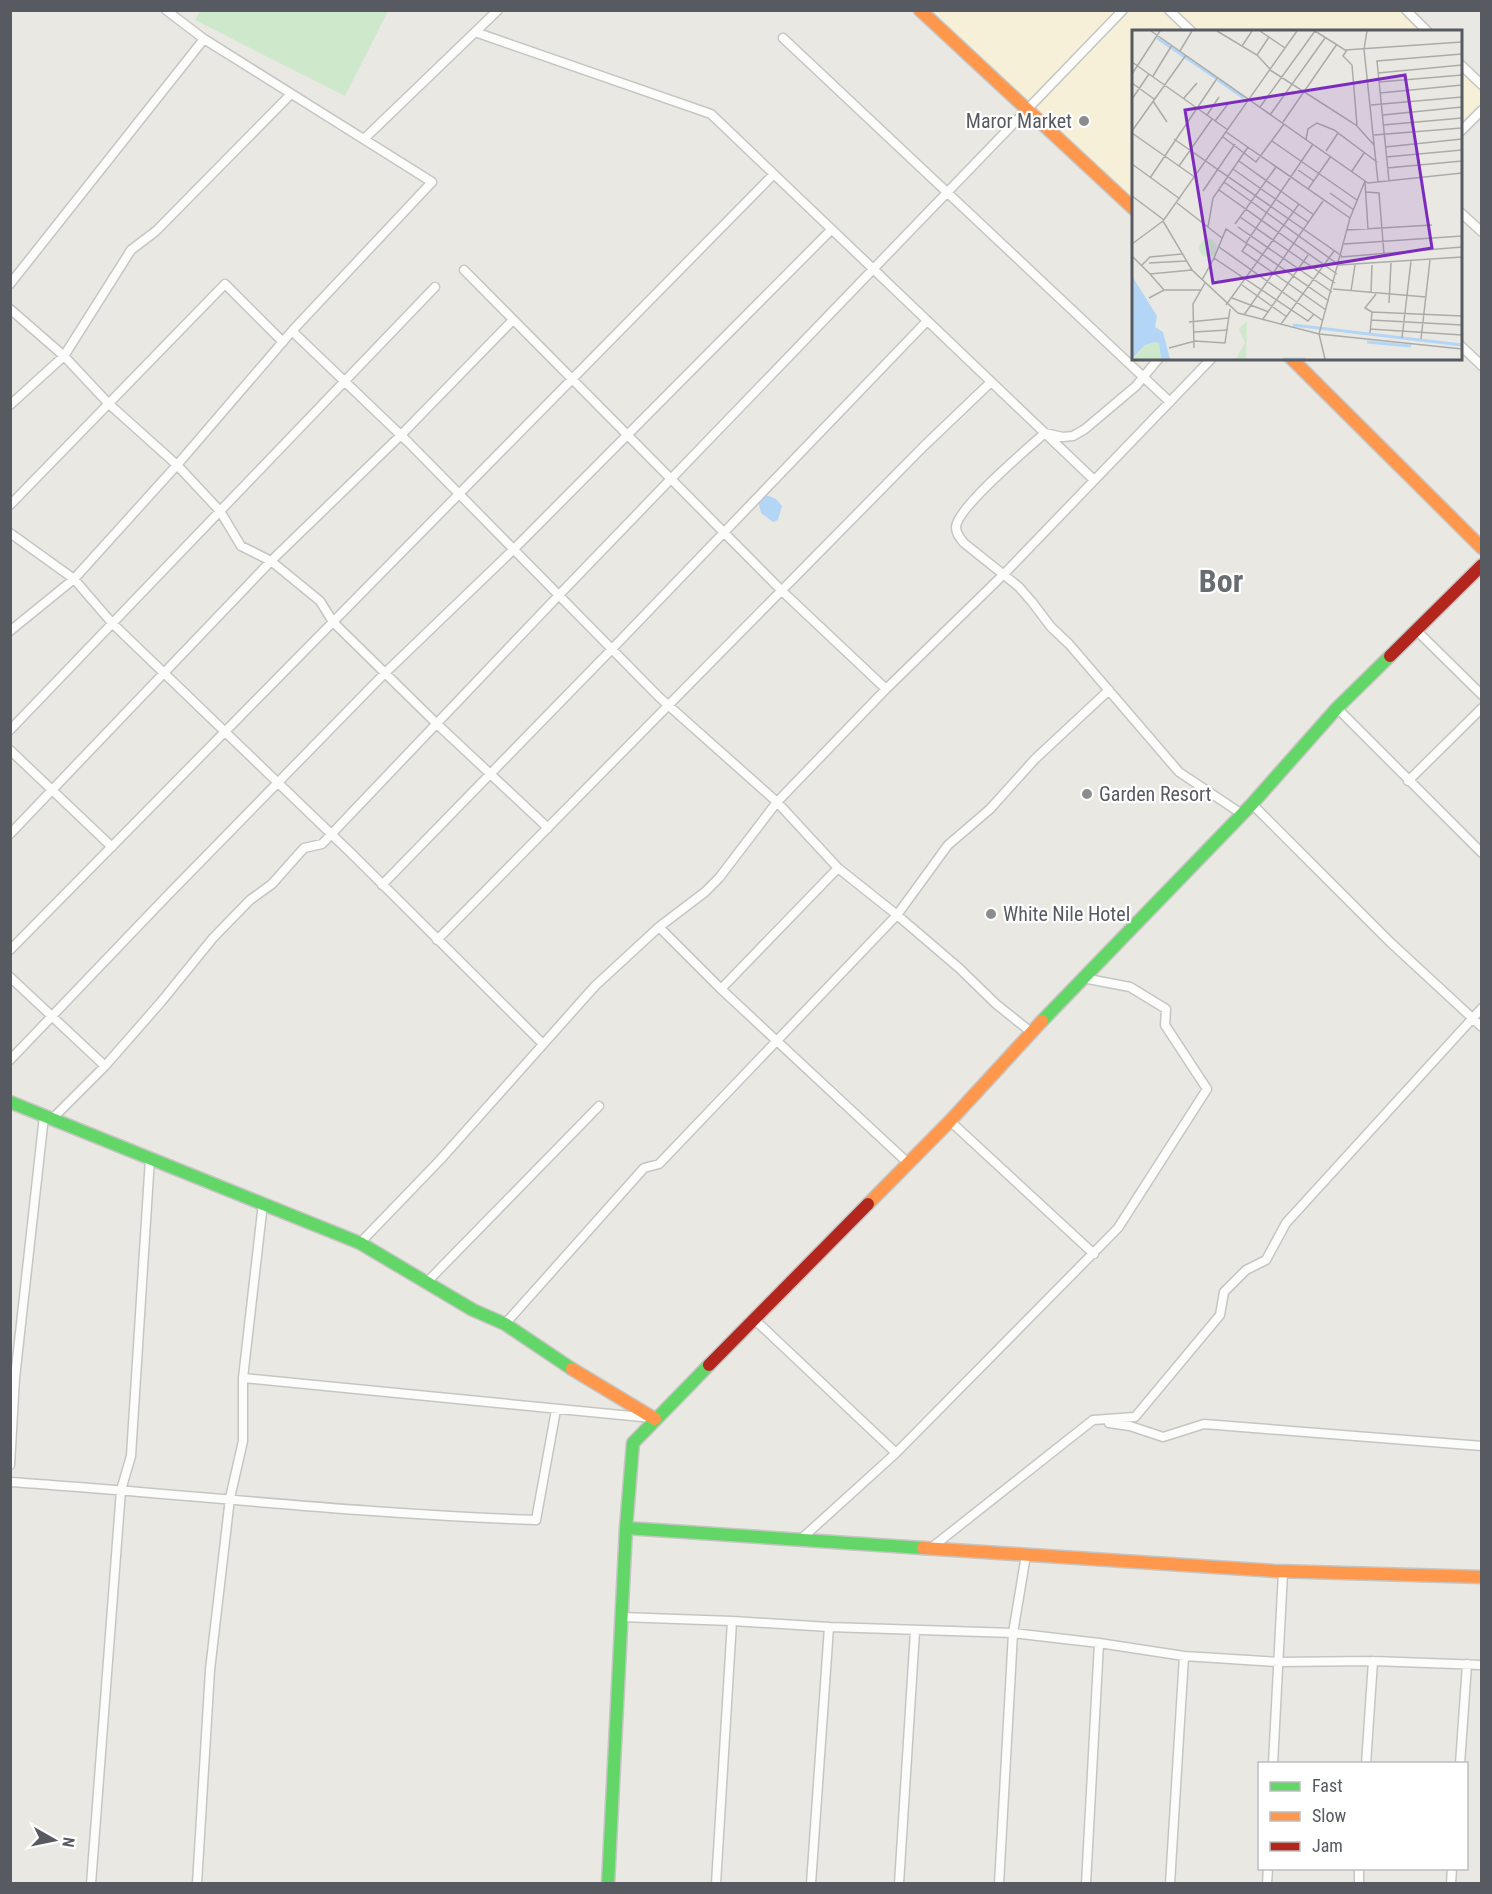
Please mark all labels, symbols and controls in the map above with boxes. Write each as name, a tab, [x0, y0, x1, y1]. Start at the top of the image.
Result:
inset map	[1132, 30, 1462, 360]
place label: Maror Market	[966, 109, 1072, 133]
marker: Maror Market	[1077, 114, 1091, 128]
district label: Bor	[1199, 562, 1243, 600]
place label: Garden Resort	[1099, 782, 1212, 806]
marker: Garden Resort	[1080, 787, 1094, 801]
place label: White Nile Hotel	[1003, 902, 1130, 926]
marker: White Nile Hotel	[984, 907, 998, 921]
legend	[1258, 1762, 1468, 1870]
text: Fast	[1312, 1775, 1343, 1796]
text: Slow	[1312, 1805, 1347, 1826]
north arrow	[24, 1810, 84, 1870]
text: Jam	[1312, 1835, 1343, 1856]
text: N	[58, 1836, 78, 1849]

